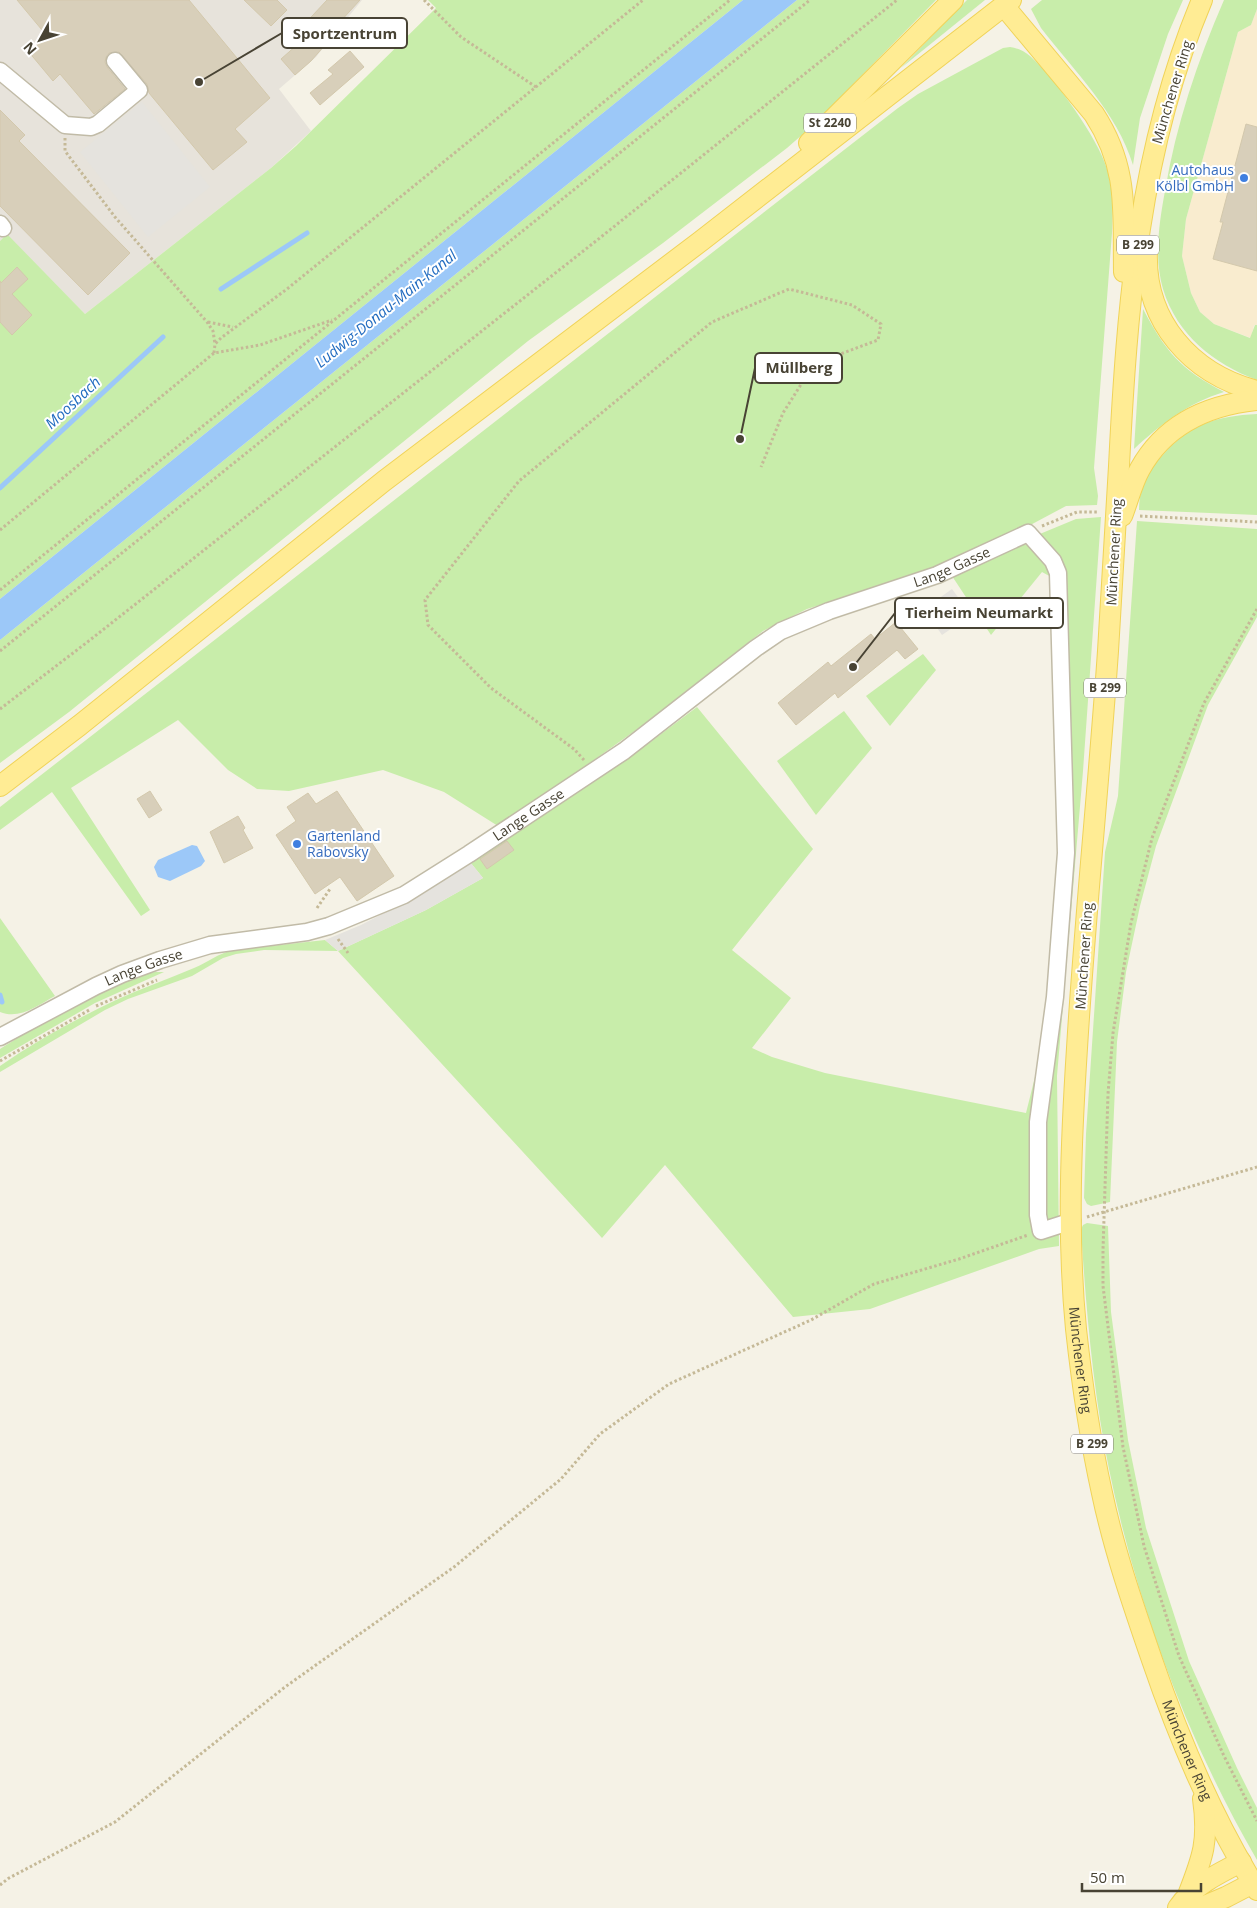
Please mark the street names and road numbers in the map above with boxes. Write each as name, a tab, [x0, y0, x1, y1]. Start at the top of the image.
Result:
street label: Münchener Ring	[1147, 37, 1196, 146]
road number: St 2240	[804, 114, 856, 132]
road number: B 299	[1117, 236, 1159, 254]
street label: Münchener Ring	[1101, 498, 1126, 606]
street label: Lange Gasse	[911, 542, 993, 591]
road number: B 299	[1084, 678, 1126, 698]
street label: Lange Gasse	[489, 783, 568, 845]
street label: Münchener Ring	[1070, 901, 1097, 1010]
street label: Lange Gasse	[101, 944, 185, 990]
street label: Münchener Ring	[1065, 1306, 1097, 1415]
road number: B 299	[1071, 1435, 1113, 1454]
street label: Münchener Ring	[1158, 1697, 1217, 1804]

